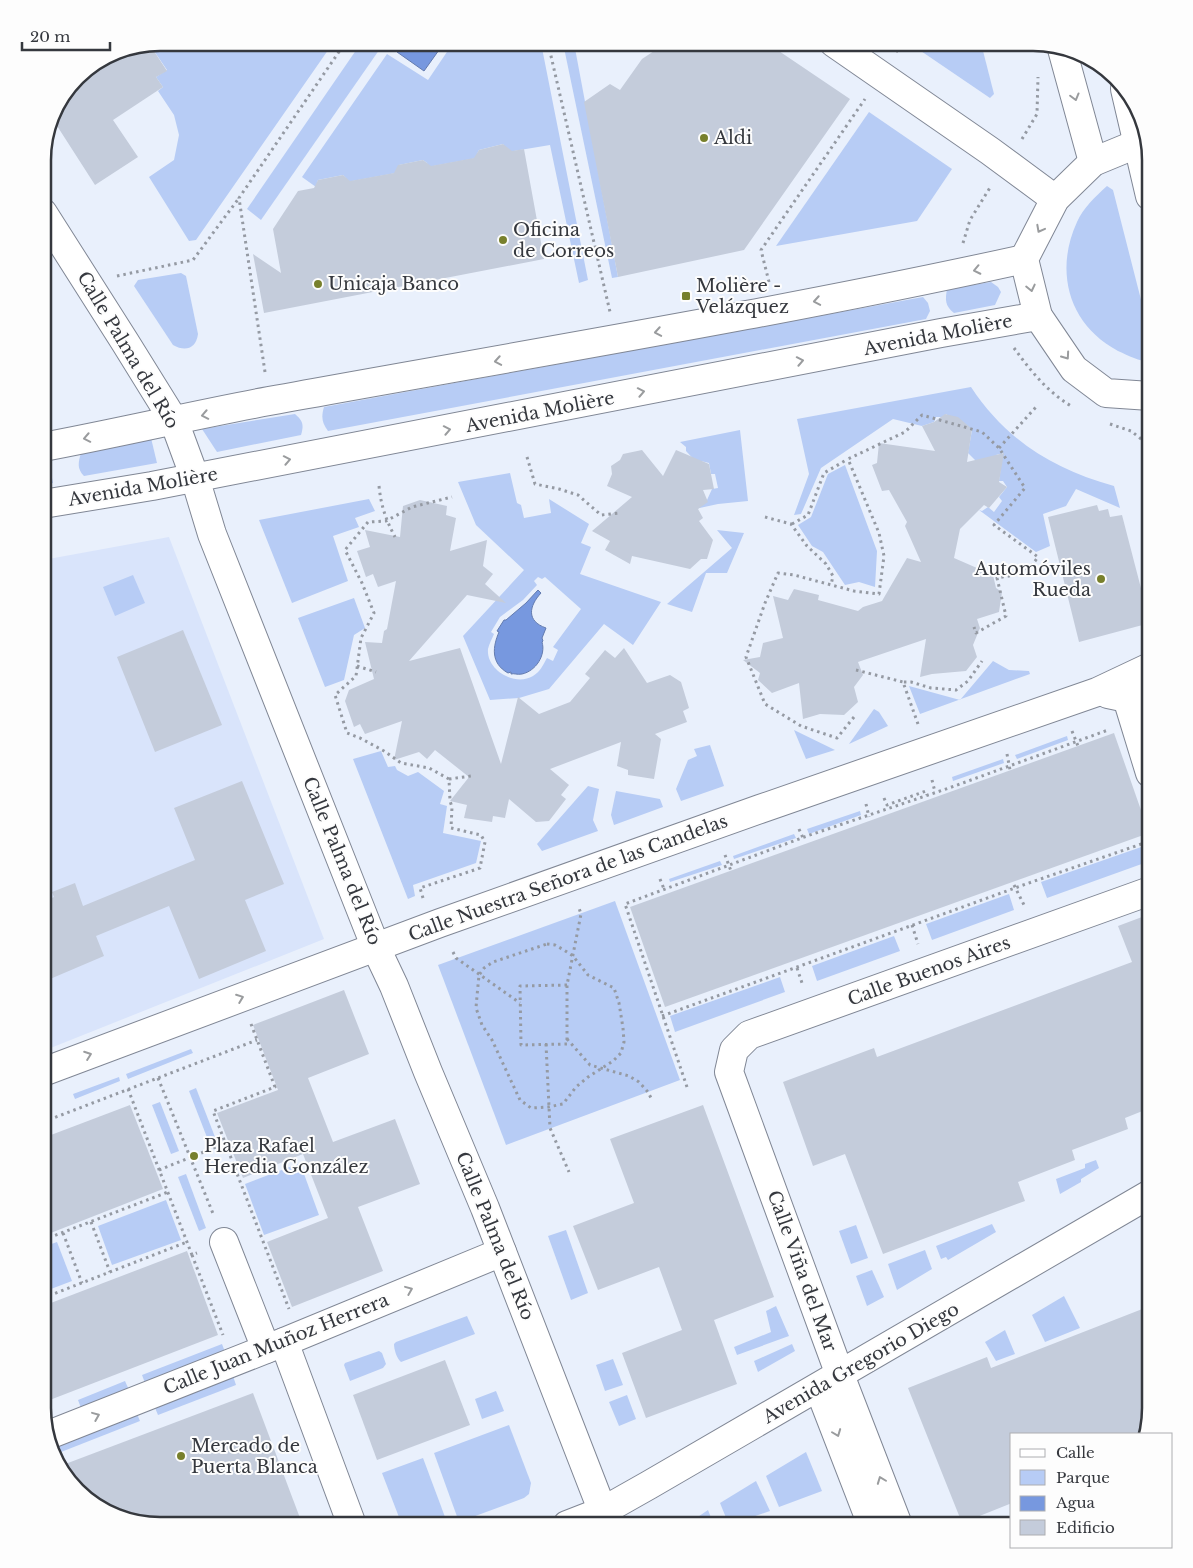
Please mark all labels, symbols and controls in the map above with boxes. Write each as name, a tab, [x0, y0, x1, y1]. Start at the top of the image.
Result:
scale bar	[22, 20, 110, 52]
text: 20 m	[30, 27, 70, 46]
one-way arrow	[1069, 92, 1080, 101]
place label: Aldi	[713, 127, 752, 149]
marker: Aldi	[698, 132, 710, 144]
place label: Oficina de Correos	[513, 219, 614, 262]
one-way arrow	[1036, 224, 1046, 233]
marker: Oficina de Correos	[497, 234, 509, 246]
one-way arrow	[972, 264, 981, 274]
street label: Calle Palma del Río	[72, 267, 184, 433]
place label: Unicaja Banco	[328, 273, 459, 295]
place label: Molière - Velázquez	[695, 275, 789, 318]
marker: Unicaja Banco	[312, 278, 324, 290]
one-way arrow	[1025, 283, 1036, 292]
marker: Molière - Velázquez	[680, 290, 692, 302]
one-way arrow	[813, 295, 822, 305]
street label: Avenida Molière	[861, 310, 1014, 360]
one-way arrow	[653, 326, 662, 336]
one-way arrow	[1060, 351, 1069, 360]
one-way arrow	[493, 355, 502, 365]
one-way arrow	[796, 357, 805, 367]
street label: Avenida Molière	[463, 387, 616, 437]
one-way arrow	[636, 388, 645, 398]
one-way arrow	[200, 409, 209, 419]
one-way arrow	[442, 425, 451, 435]
one-way arrow	[82, 433, 91, 443]
one-way arrow	[283, 455, 291, 466]
street label: Avenida Molière	[66, 463, 219, 511]
place label: Automóviles Rueda	[974, 558, 1091, 601]
marker: Automóviles Rueda	[1095, 573, 1107, 585]
street label: Calle Palma del Río	[298, 774, 386, 948]
street label: Calle Nuestra Señora de las Candelas	[405, 810, 731, 946]
street label: Calle Buenos Aires	[845, 931, 1013, 1011]
one-way arrow	[236, 994, 244, 1004]
one-way arrow	[83, 1051, 92, 1061]
place label: Plaza Rafael Heredia González	[204, 1135, 368, 1178]
street label: Calle Palma del Río	[451, 1149, 539, 1323]
marker: Plaza Rafael Heredia González	[188, 1150, 200, 1162]
street label: Calle Viña del Mar	[763, 1187, 842, 1355]
one-way arrow	[404, 1286, 413, 1296]
street label: Calle Juan Muñoz Herrera	[160, 1289, 392, 1399]
street label: Avenida Gregorio Diego	[758, 1298, 963, 1429]
one-way arrow	[91, 1412, 100, 1423]
one-way arrow	[831, 1428, 841, 1437]
legend	[1010, 1433, 1173, 1548]
place label: Mercado de Puerta Blanca	[191, 1435, 318, 1478]
text: Calle	[1056, 1443, 1095, 1462]
marker: Mercado de Puerta Blanca	[175, 1450, 187, 1462]
text: Parque	[1056, 1468, 1110, 1487]
one-way arrow	[877, 1476, 887, 1485]
text: Agua	[1055, 1493, 1096, 1512]
text: Edificio	[1056, 1518, 1115, 1537]

